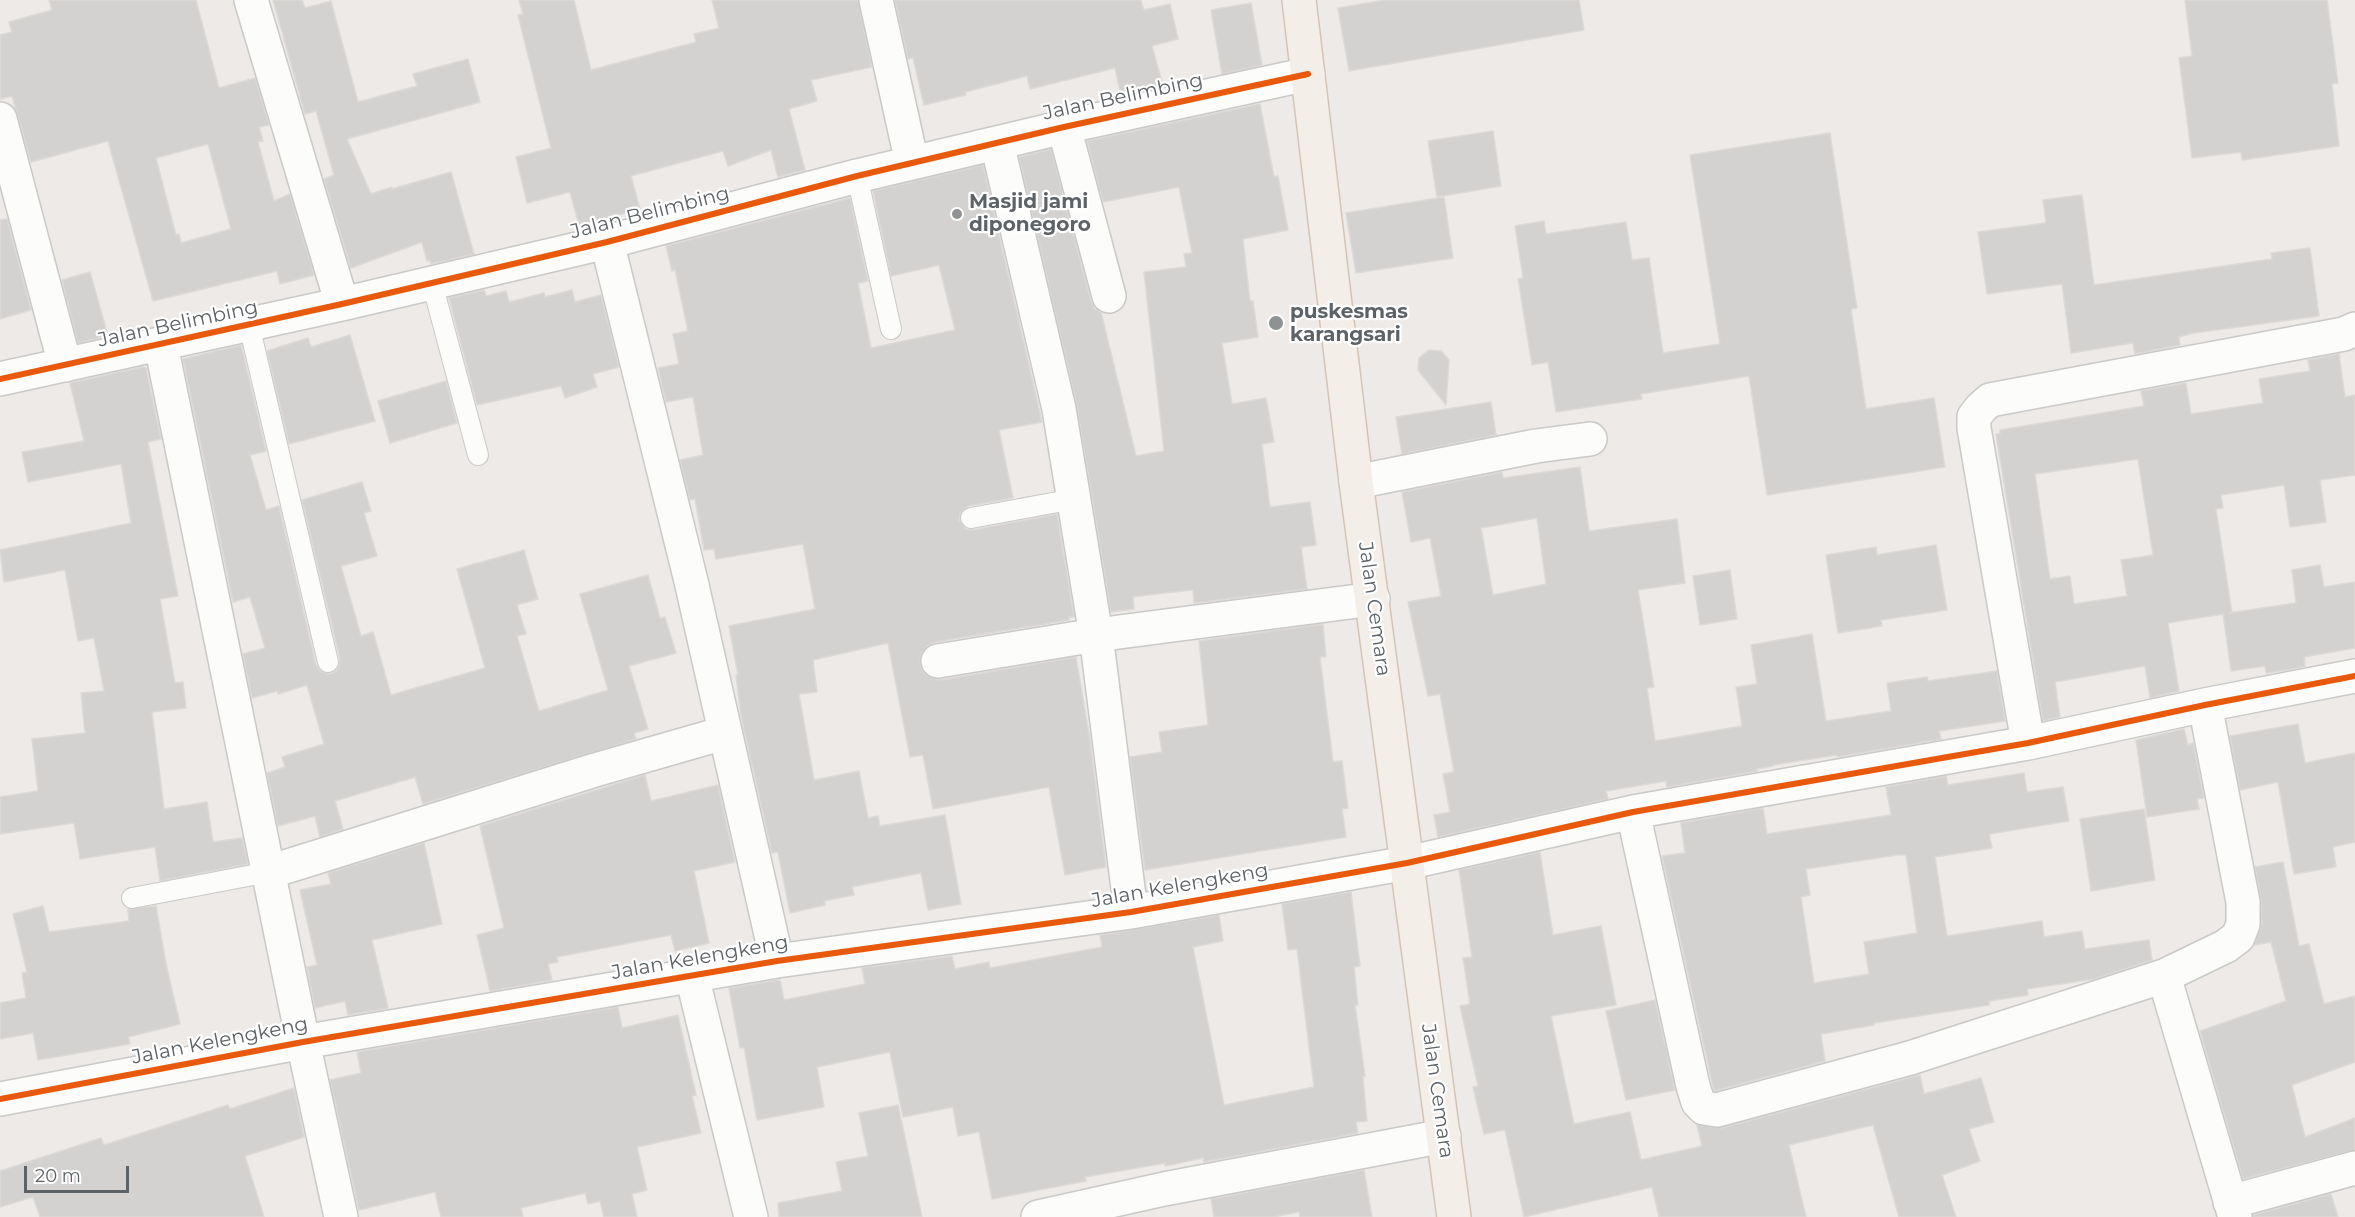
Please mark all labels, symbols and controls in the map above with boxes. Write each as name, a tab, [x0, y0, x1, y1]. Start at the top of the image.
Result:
street label: Jalan Belimbing	[1041, 68, 1205, 126]
street label: Jalan Belimbing	[568, 182, 732, 244]
place label: Masjid jami diponegoro	[969, 190, 1091, 237]
marker: Masjid jami diponegoro	[950, 207, 964, 221]
street label: Jalan Belimbing	[96, 295, 260, 353]
place label: puskesmas karangsari	[1290, 300, 1408, 347]
marker: puskesmas karangsari	[1267, 314, 1285, 332]
street label: Jalan Cemara	[1353, 540, 1395, 678]
street label: Jalan Kelengkeng	[1090, 859, 1270, 913]
street label: Jalan Kelengkeng	[610, 931, 790, 985]
street label: Jalan Kelengkeng	[130, 1012, 310, 1070]
street label: Jalan Cemara	[1416, 1022, 1458, 1160]
scale bar	[27, 1154, 132, 1192]
text: 20 m	[35, 1165, 81, 1187]

